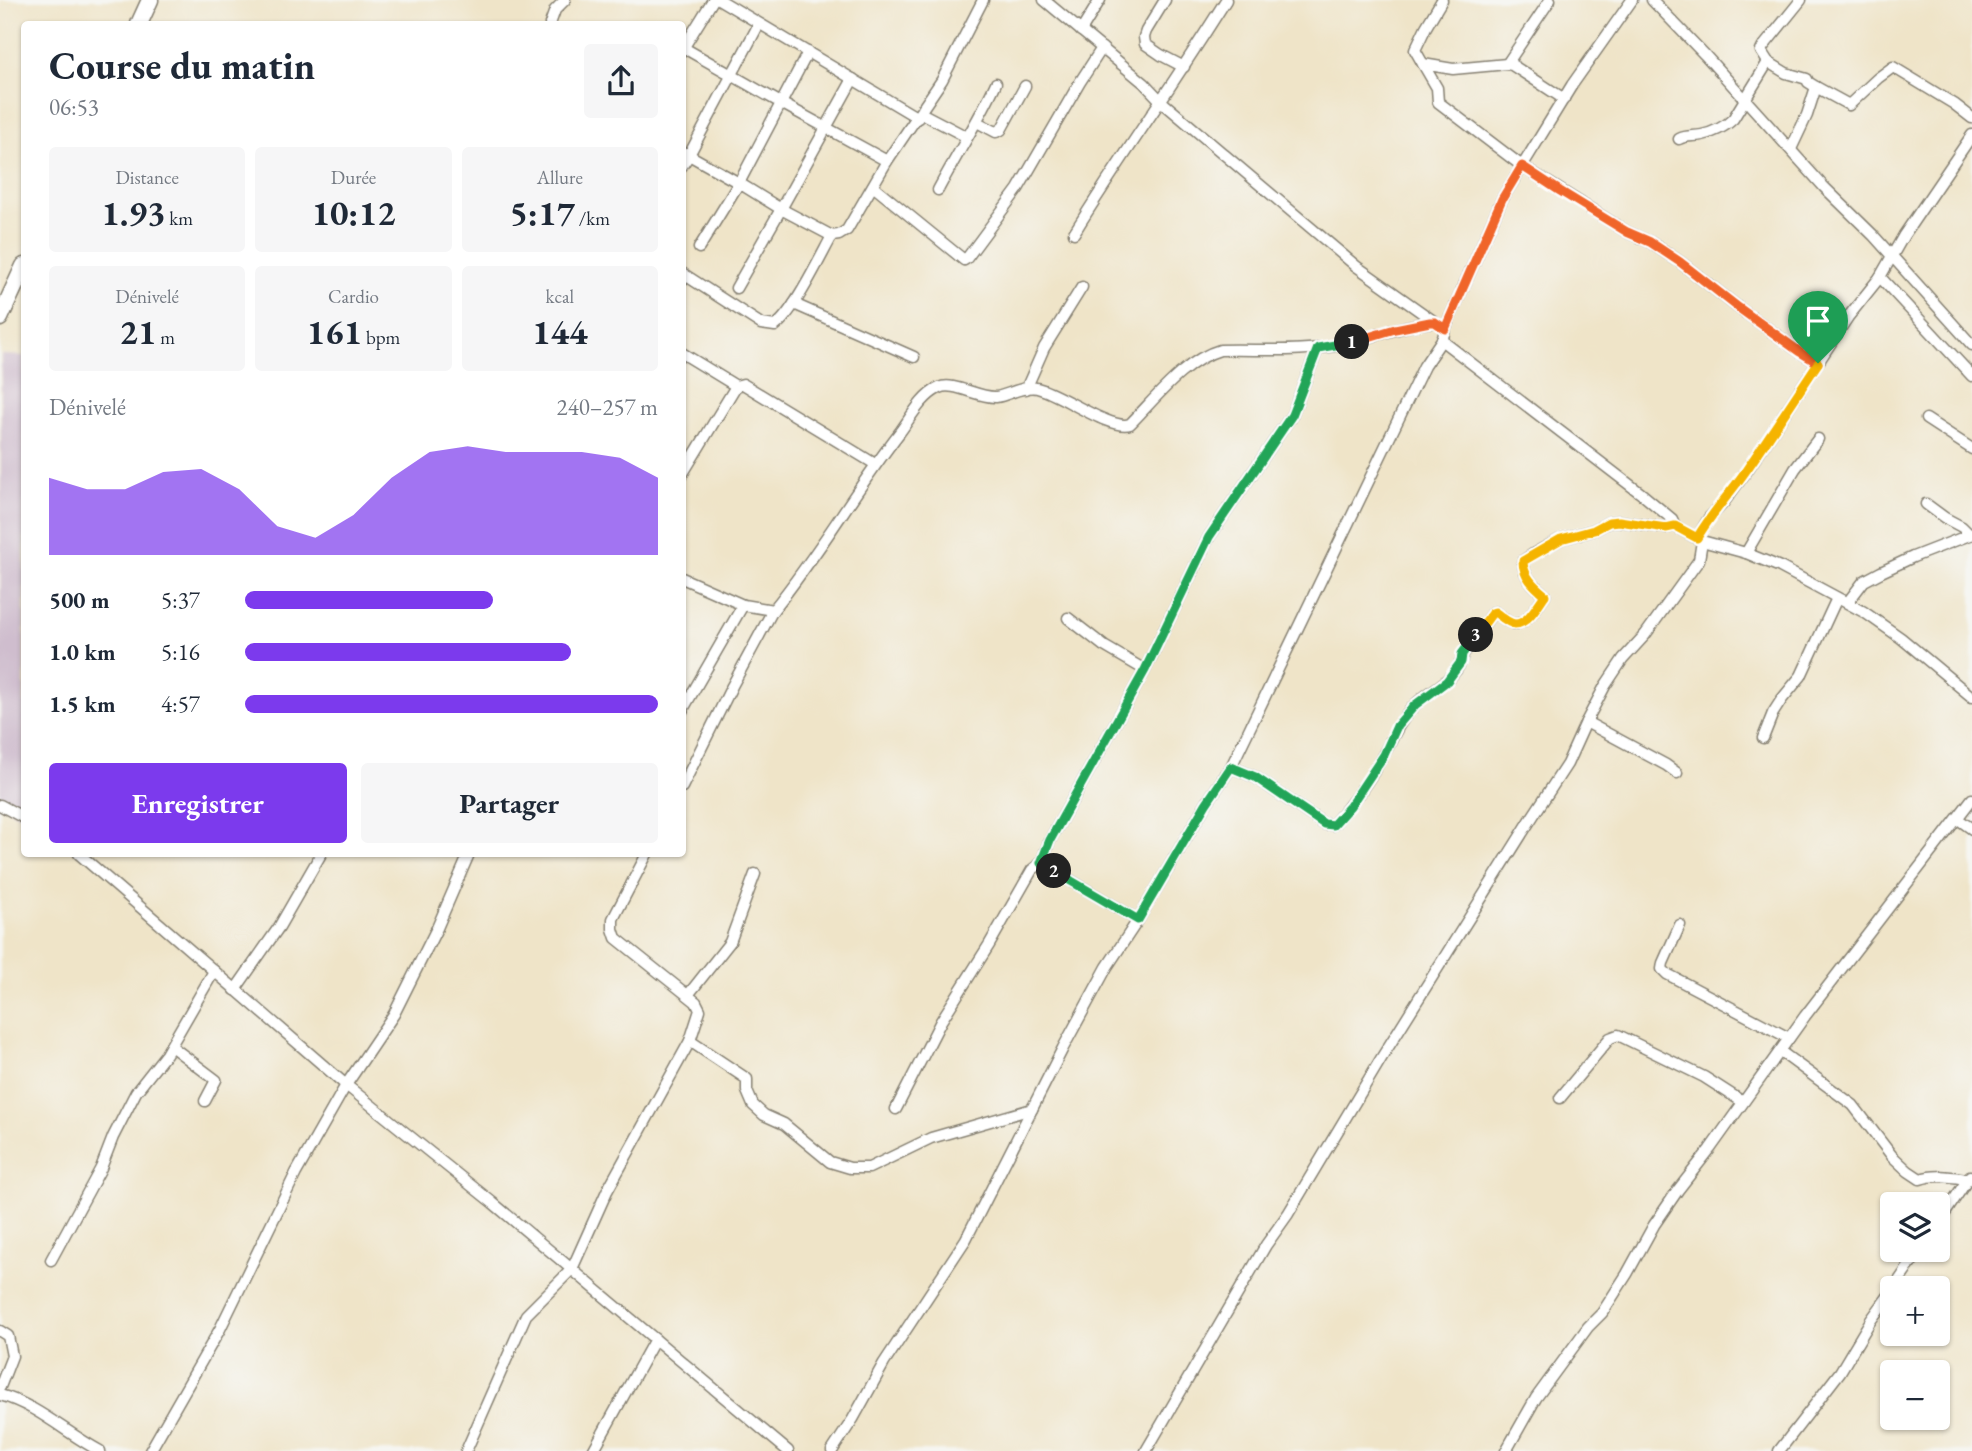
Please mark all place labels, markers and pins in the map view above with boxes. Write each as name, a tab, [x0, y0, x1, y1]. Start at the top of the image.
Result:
pin	[1788, 291, 1848, 363]
pin: 1	[1334, 324, 1370, 360]
pin: 3	[1458, 618, 1494, 652]
pin: 2	[1036, 854, 1072, 888]

